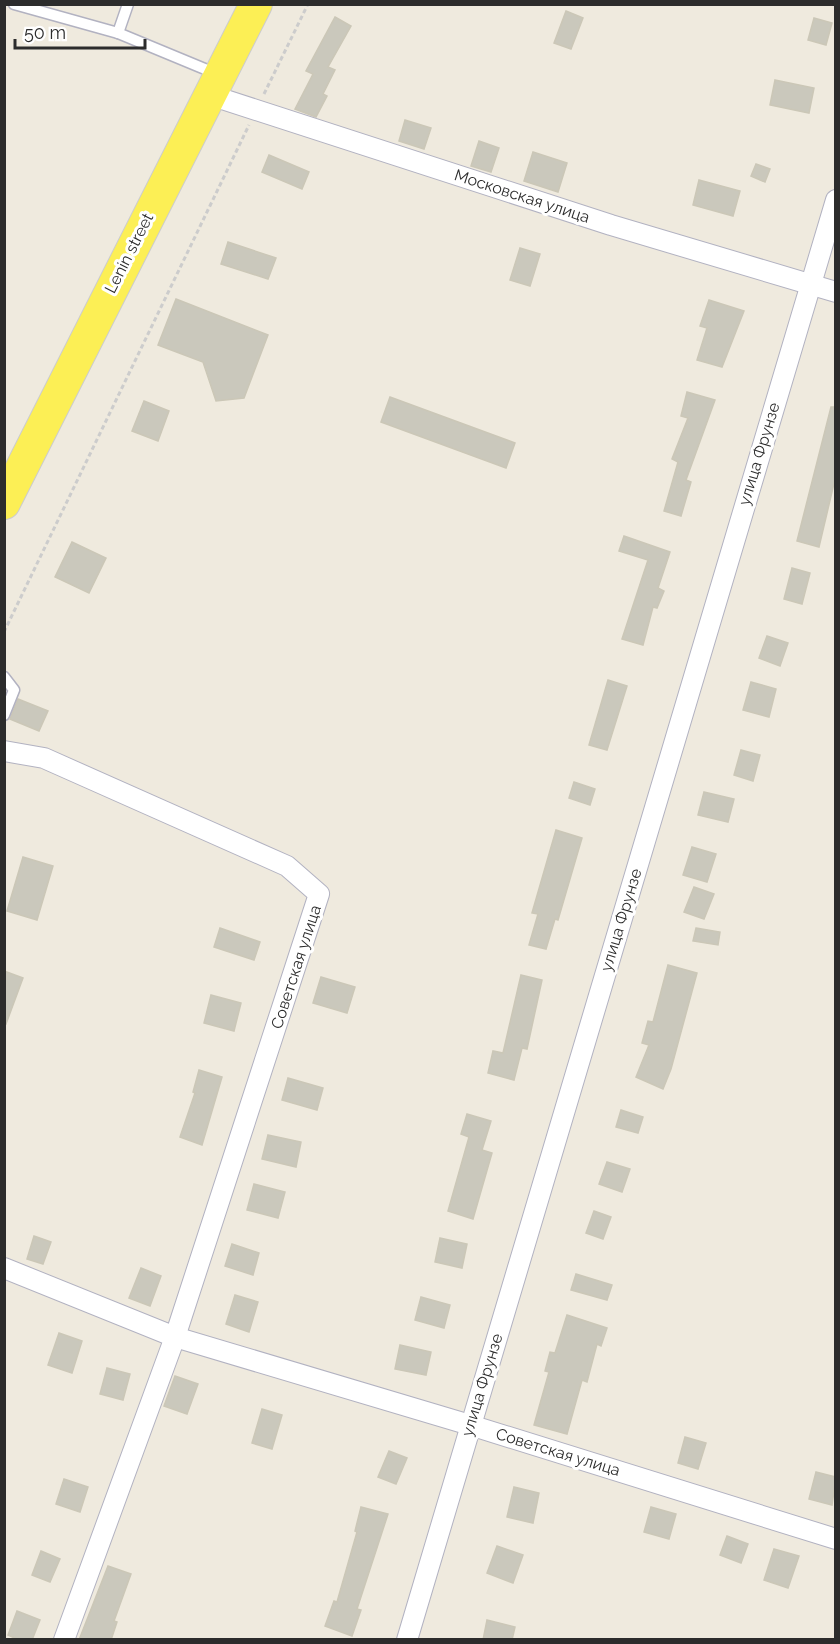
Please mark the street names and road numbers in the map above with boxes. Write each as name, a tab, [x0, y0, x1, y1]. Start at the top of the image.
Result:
street label: Московская улица	[452, 165, 592, 227]
street label: Lenin street	[101, 209, 158, 296]
street label: улица Фрунзе	[734, 400, 784, 508]
street label: улица Фрунзе	[596, 866, 646, 974]
street label: Советская улица	[267, 903, 325, 1031]
street label: улица Фрунзе	[457, 1331, 507, 1439]
street label: Советская улица	[494, 1424, 622, 1480]

